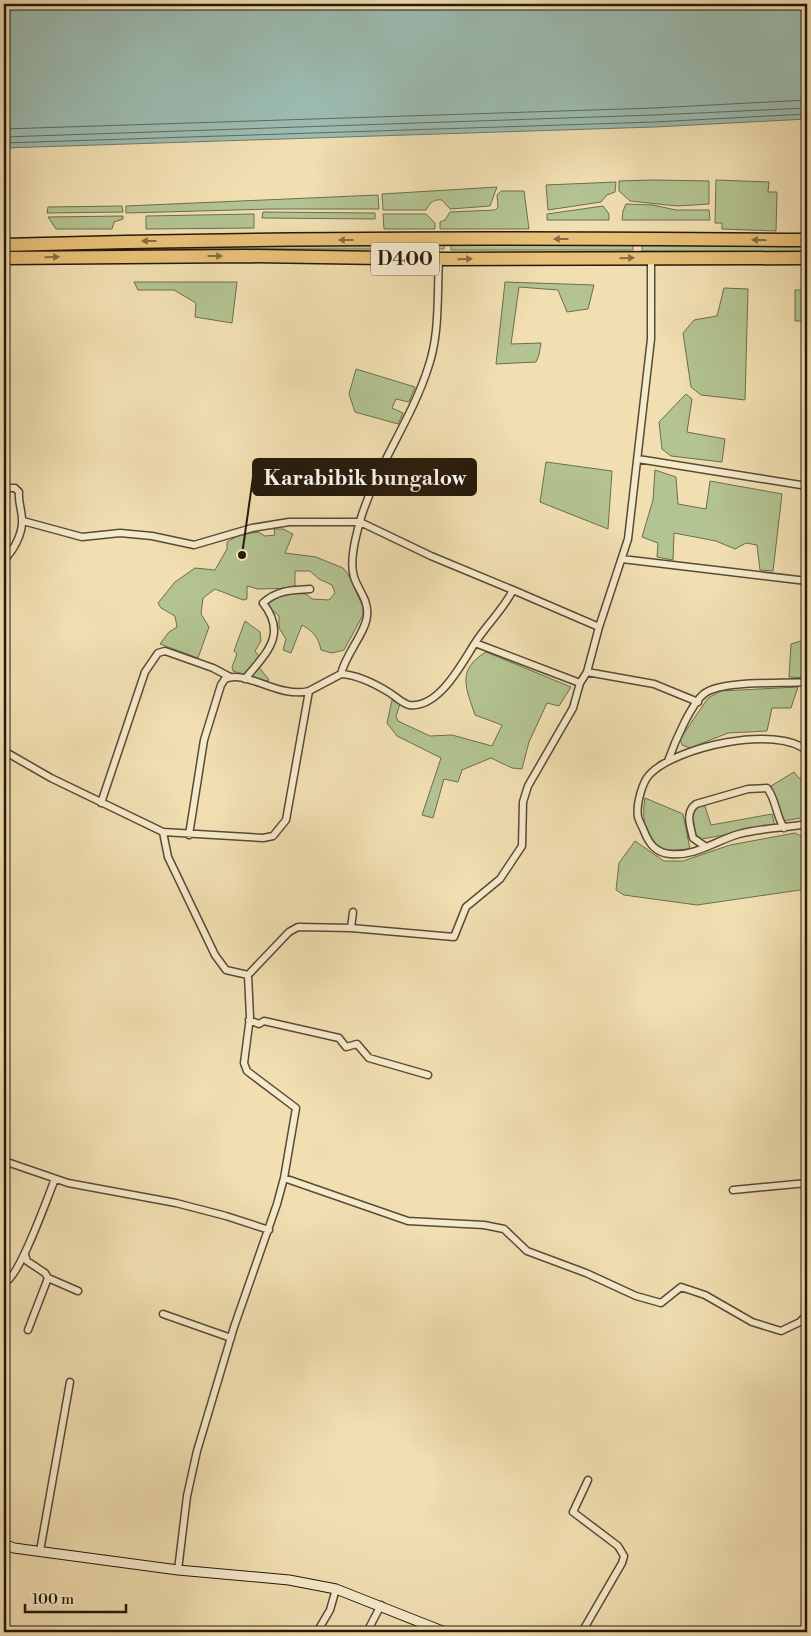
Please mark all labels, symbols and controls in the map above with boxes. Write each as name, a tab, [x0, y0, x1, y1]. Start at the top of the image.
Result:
one-way arrow	[553, 235, 569, 243]
one-way arrow	[338, 236, 354, 244]
one-way arrow	[750, 236, 766, 244]
one-way arrow	[140, 237, 156, 245]
road number: D400	[371, 242, 439, 276]
one-way arrow	[207, 252, 223, 260]
one-way arrow	[45, 253, 61, 261]
one-way arrow	[620, 253, 636, 261]
one-way arrow	[457, 255, 473, 263]
callout: Karabibik bungalow	[253, 459, 476, 495]
text: Karabibik bungalow	[264, 466, 467, 492]
scale bar	[25, 1581, 126, 1613]
text: 100 m	[32, 1590, 74, 1609]

